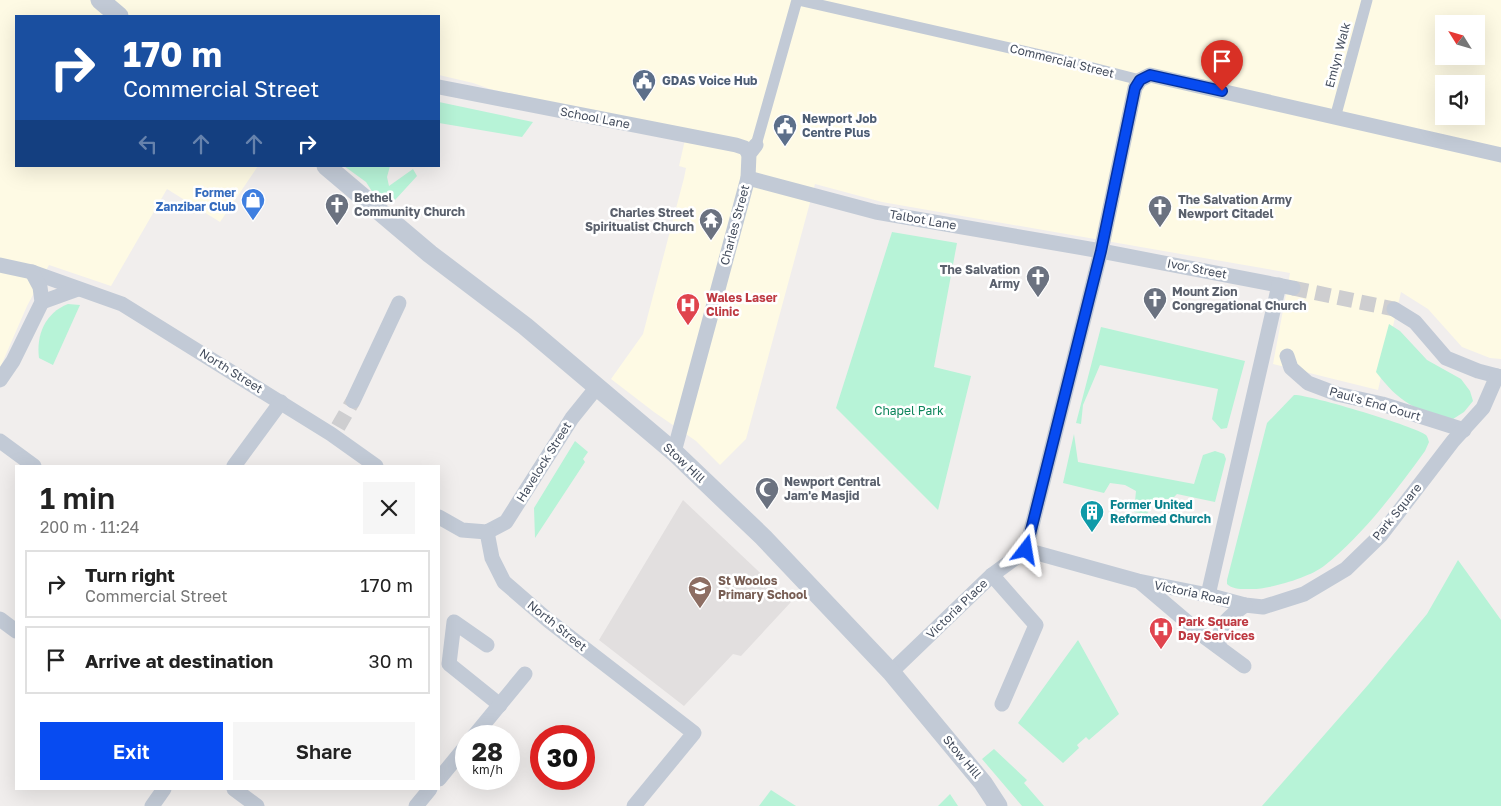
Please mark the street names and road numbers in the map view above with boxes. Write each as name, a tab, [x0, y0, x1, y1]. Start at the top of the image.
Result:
street label: Emlyn Walk	[1322, 20, 1353, 89]
street label: Commercial Street	[1008, 40, 1116, 81]
street label: School Lane	[559, 103, 631, 132]
street label: Charles Street	[717, 183, 752, 267]
street label: Talbot Lane	[889, 206, 958, 233]
street label: Ivor Street	[1166, 255, 1228, 282]
street label: North Street	[197, 345, 266, 396]
street label: Paul's End Court	[1328, 383, 1423, 424]
street label: Havelock Street	[513, 419, 574, 505]
street label: Stow Hill	[660, 439, 709, 486]
street label: Park Square	[1369, 480, 1424, 543]
street label: Victoria Place	[923, 576, 990, 642]
street label: Victoria Road	[1153, 577, 1231, 608]
street label: North Street	[525, 597, 590, 654]
street label: Stow Hill	[940, 732, 985, 782]

